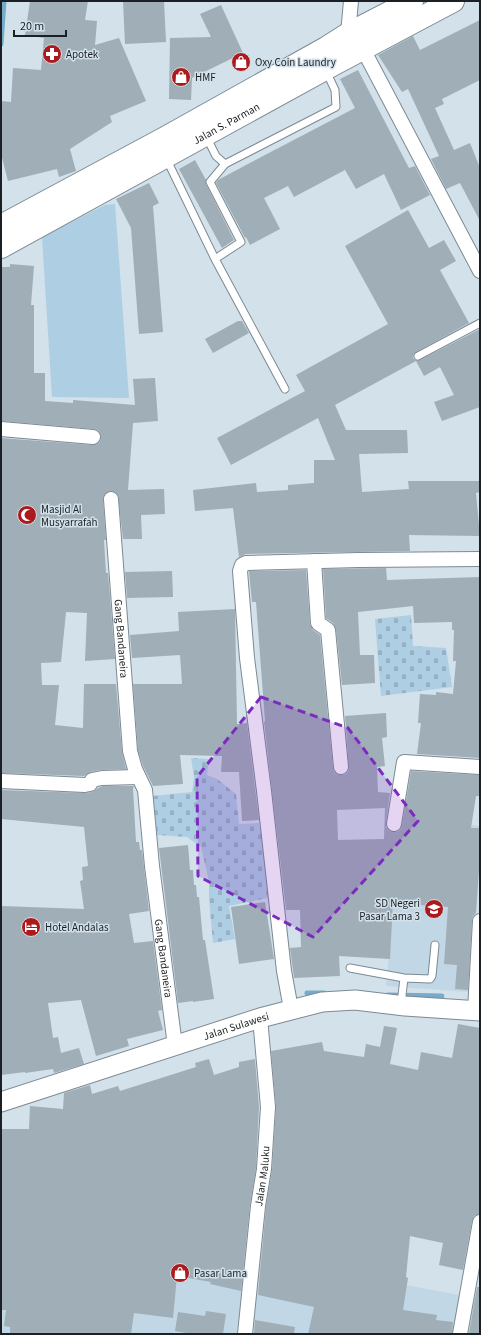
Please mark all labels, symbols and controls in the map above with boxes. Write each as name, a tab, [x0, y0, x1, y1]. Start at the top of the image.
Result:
scale bar	[14, 12, 66, 38]
text: 20 m	[20, 18, 44, 35]
pharmacy icon: Apotek	[41, 43, 63, 65]
place label: Apotek	[66, 47, 99, 62]
shop icon: Oxy Coin Laundry	[230, 51, 252, 73]
place label: Oxy Coin Laundry	[255, 55, 336, 70]
shop icon: HMF	[170, 66, 192, 88]
place label: HMF	[195, 70, 216, 85]
street label: Jalan S. Parman	[190, 99, 262, 148]
place label: Masjid Al Musyarrafah	[41, 502, 98, 530]
mosque icon: Masjid Al Musyarrafah	[16, 504, 38, 526]
street label: Gang Bandaneira	[111, 599, 132, 679]
place label: SD Negeri Pasar Lama 3	[359, 896, 420, 924]
school or university icon: SD Negeri Pasar Lama 3	[423, 898, 445, 920]
hotel icon: Hotel Andalas	[20, 916, 42, 938]
street label: Gang Bandaneira	[151, 918, 176, 998]
place label: Hotel Andalas	[45, 920, 109, 935]
street label: Jalan Sulawesi	[201, 1009, 270, 1043]
street label: Jalan Maluku	[251, 1145, 273, 1207]
shop icon: Pasar Lama	[169, 1262, 191, 1284]
place label: Pasar Lama	[194, 1266, 247, 1281]

